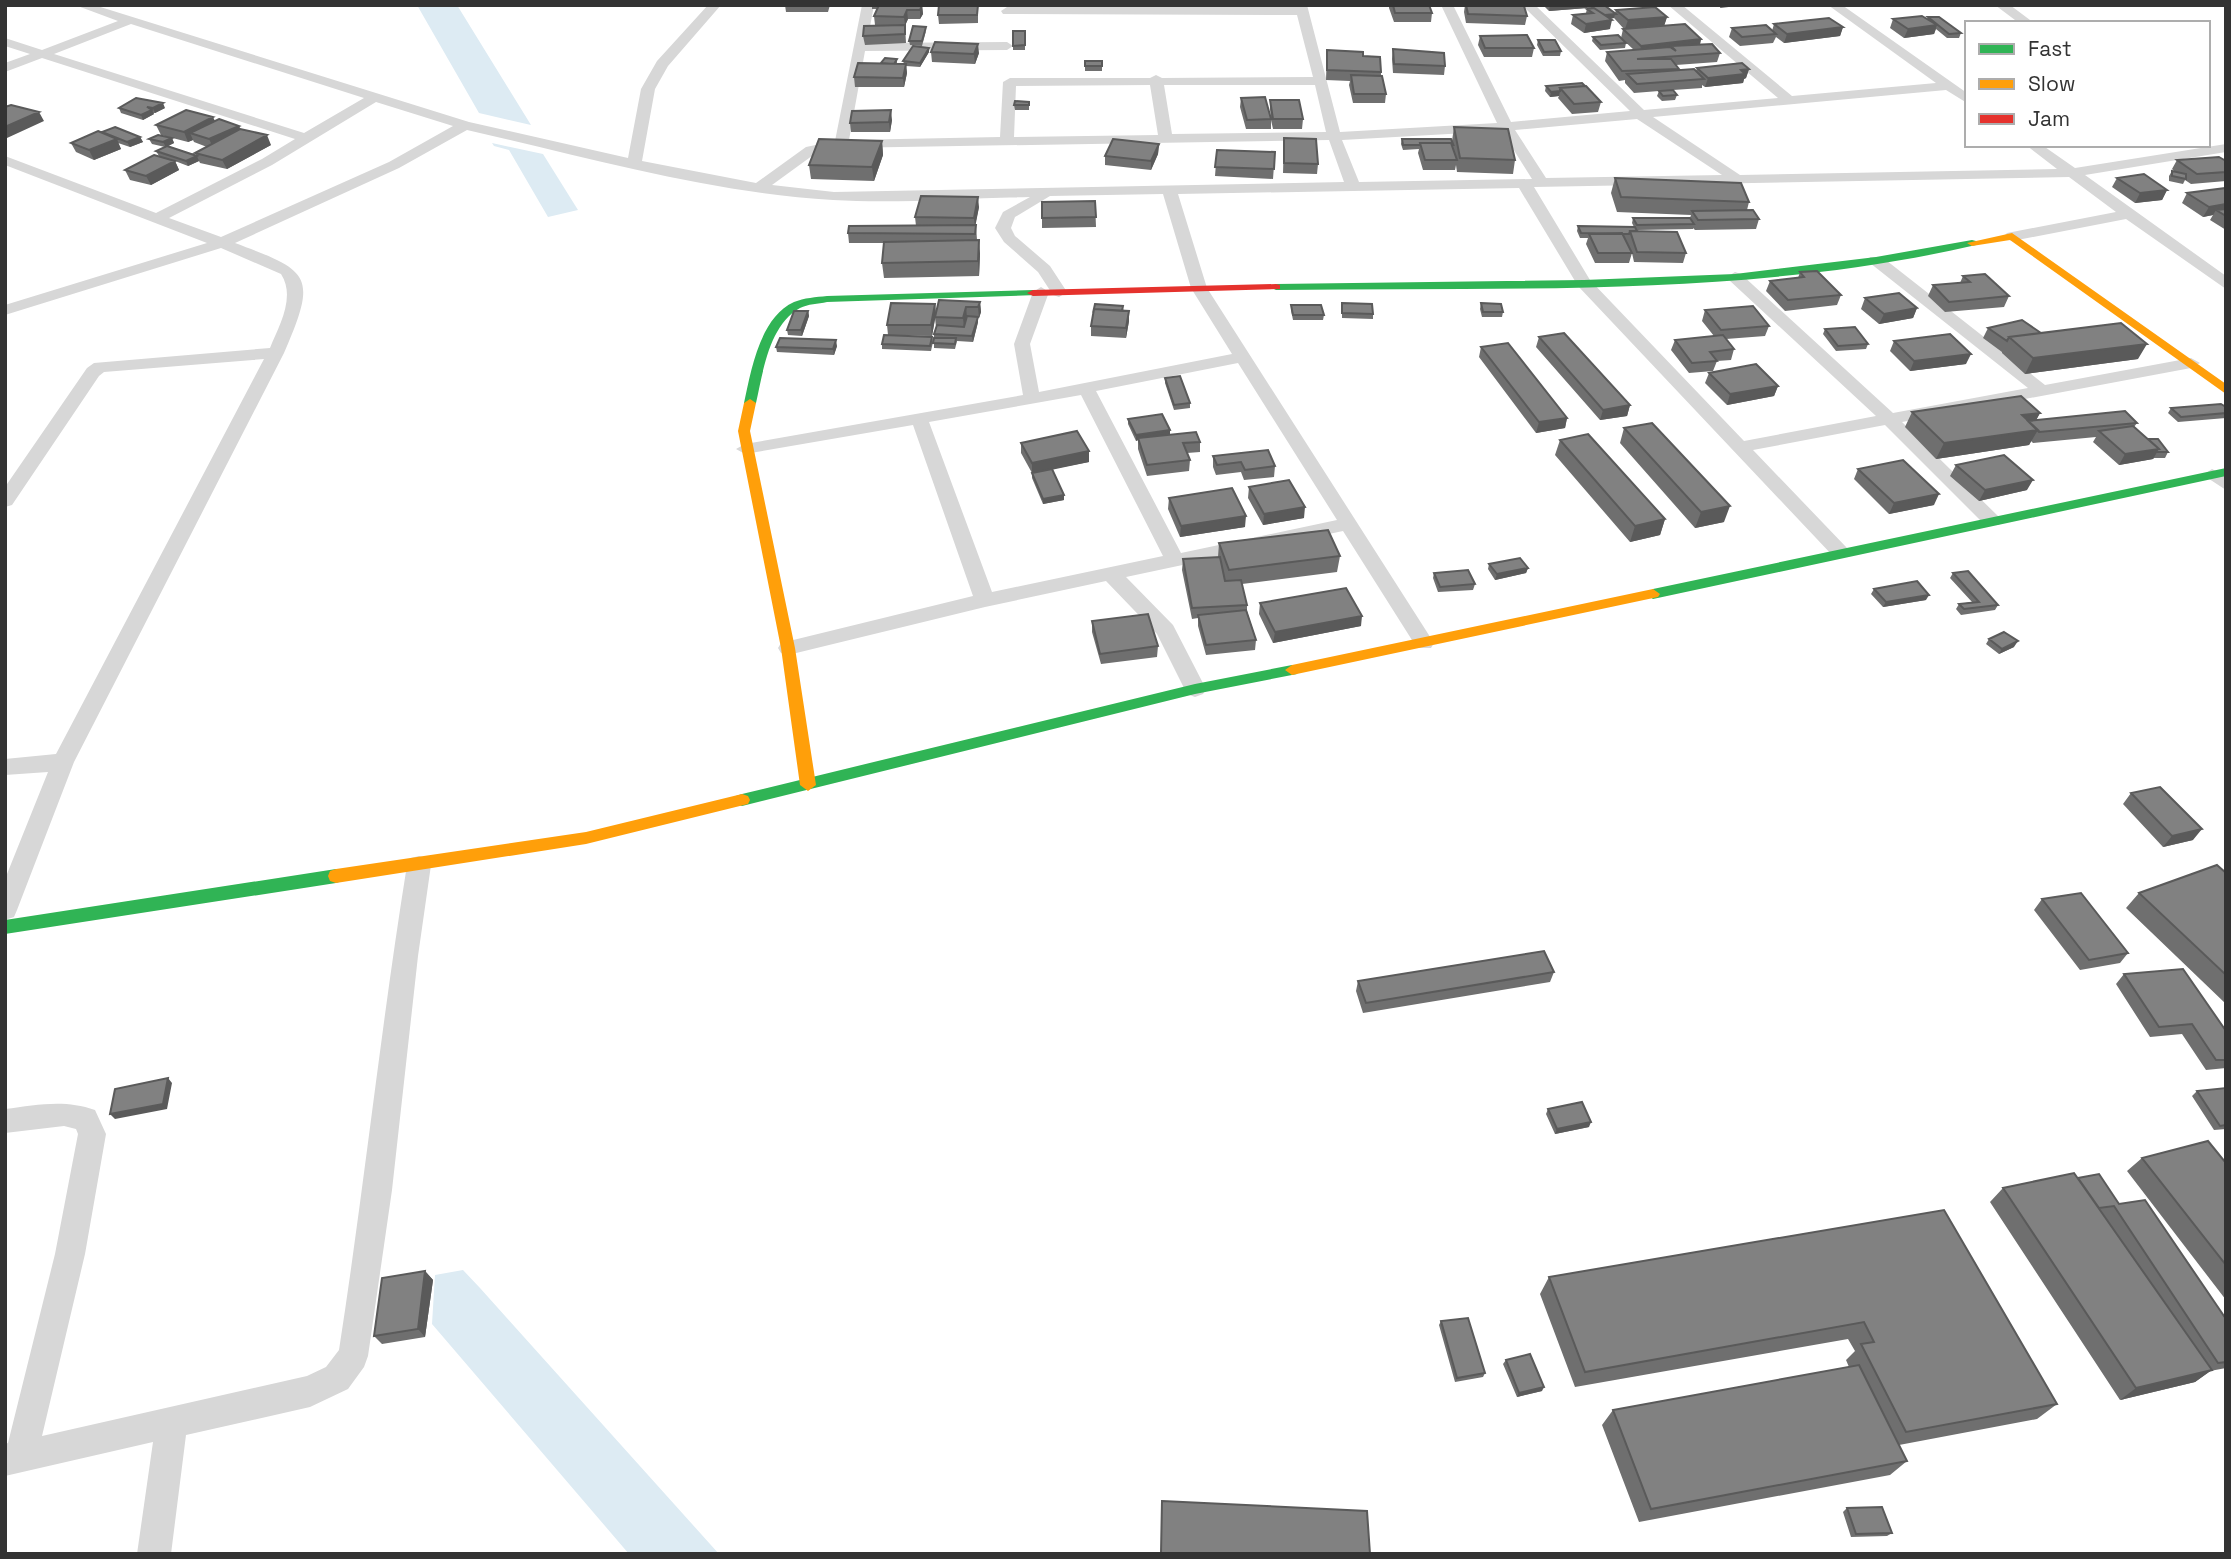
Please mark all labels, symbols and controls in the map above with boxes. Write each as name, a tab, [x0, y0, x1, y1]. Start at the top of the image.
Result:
legend	[1965, 21, 2210, 147]
text: Fast	[2028, 35, 2072, 62]
text: Slow	[2028, 70, 2076, 97]
text: Jam	[2028, 105, 2070, 132]

